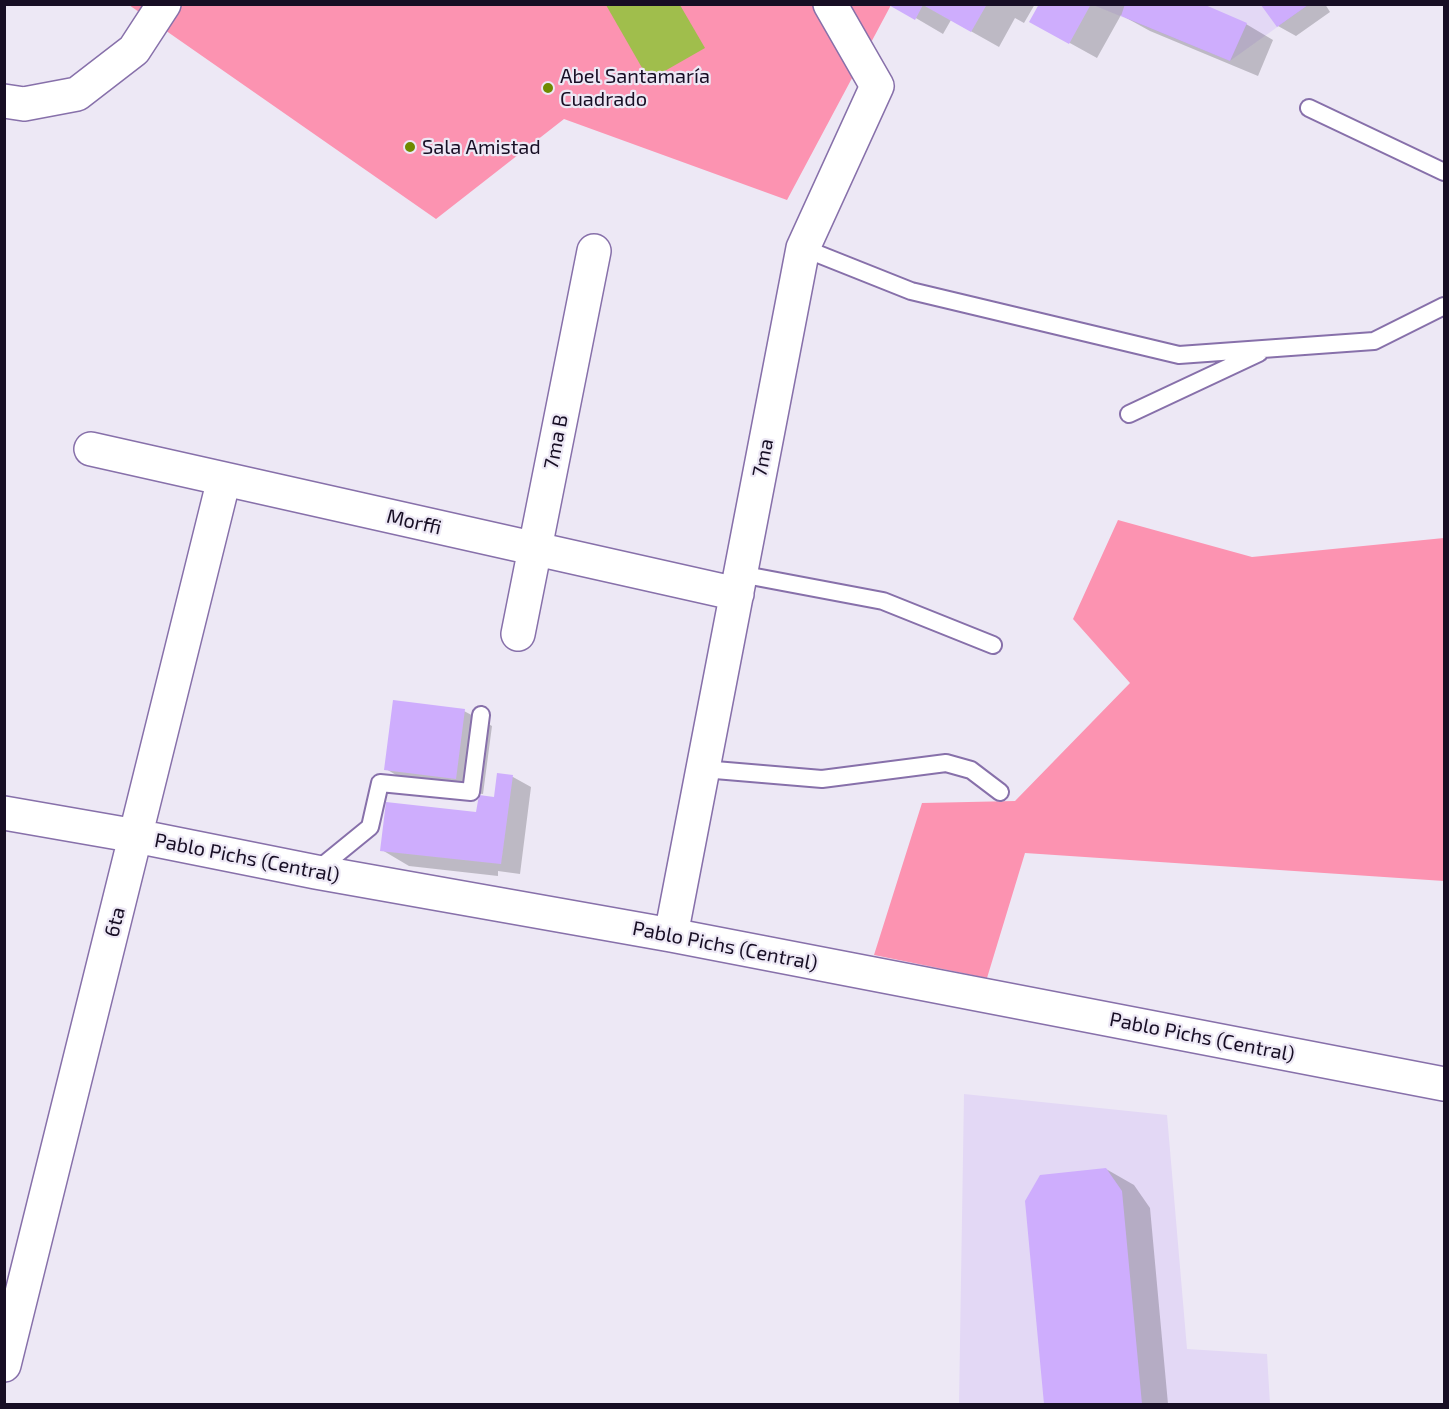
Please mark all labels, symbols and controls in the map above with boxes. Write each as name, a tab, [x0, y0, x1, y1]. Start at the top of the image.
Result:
place label: Abel Santamaría Cuadrado	[560, 64, 710, 111]
marker: Abel Santamaría Cuadrado	[541, 81, 555, 95]
place label: Sala Amistad	[422, 135, 541, 159]
marker: Sala Amistad	[403, 140, 417, 154]
street label: 7ma B	[539, 412, 573, 472]
street label: 7ma	[748, 437, 778, 479]
street label: Morffi	[384, 504, 444, 540]
street label: Pablo Pichs (Central)	[153, 828, 341, 888]
street label: 6ta	[100, 905, 130, 939]
street label: Pablo Pichs (Central)	[631, 916, 819, 976]
street label: Pablo Pichs (Central)	[1108, 1007, 1296, 1067]

